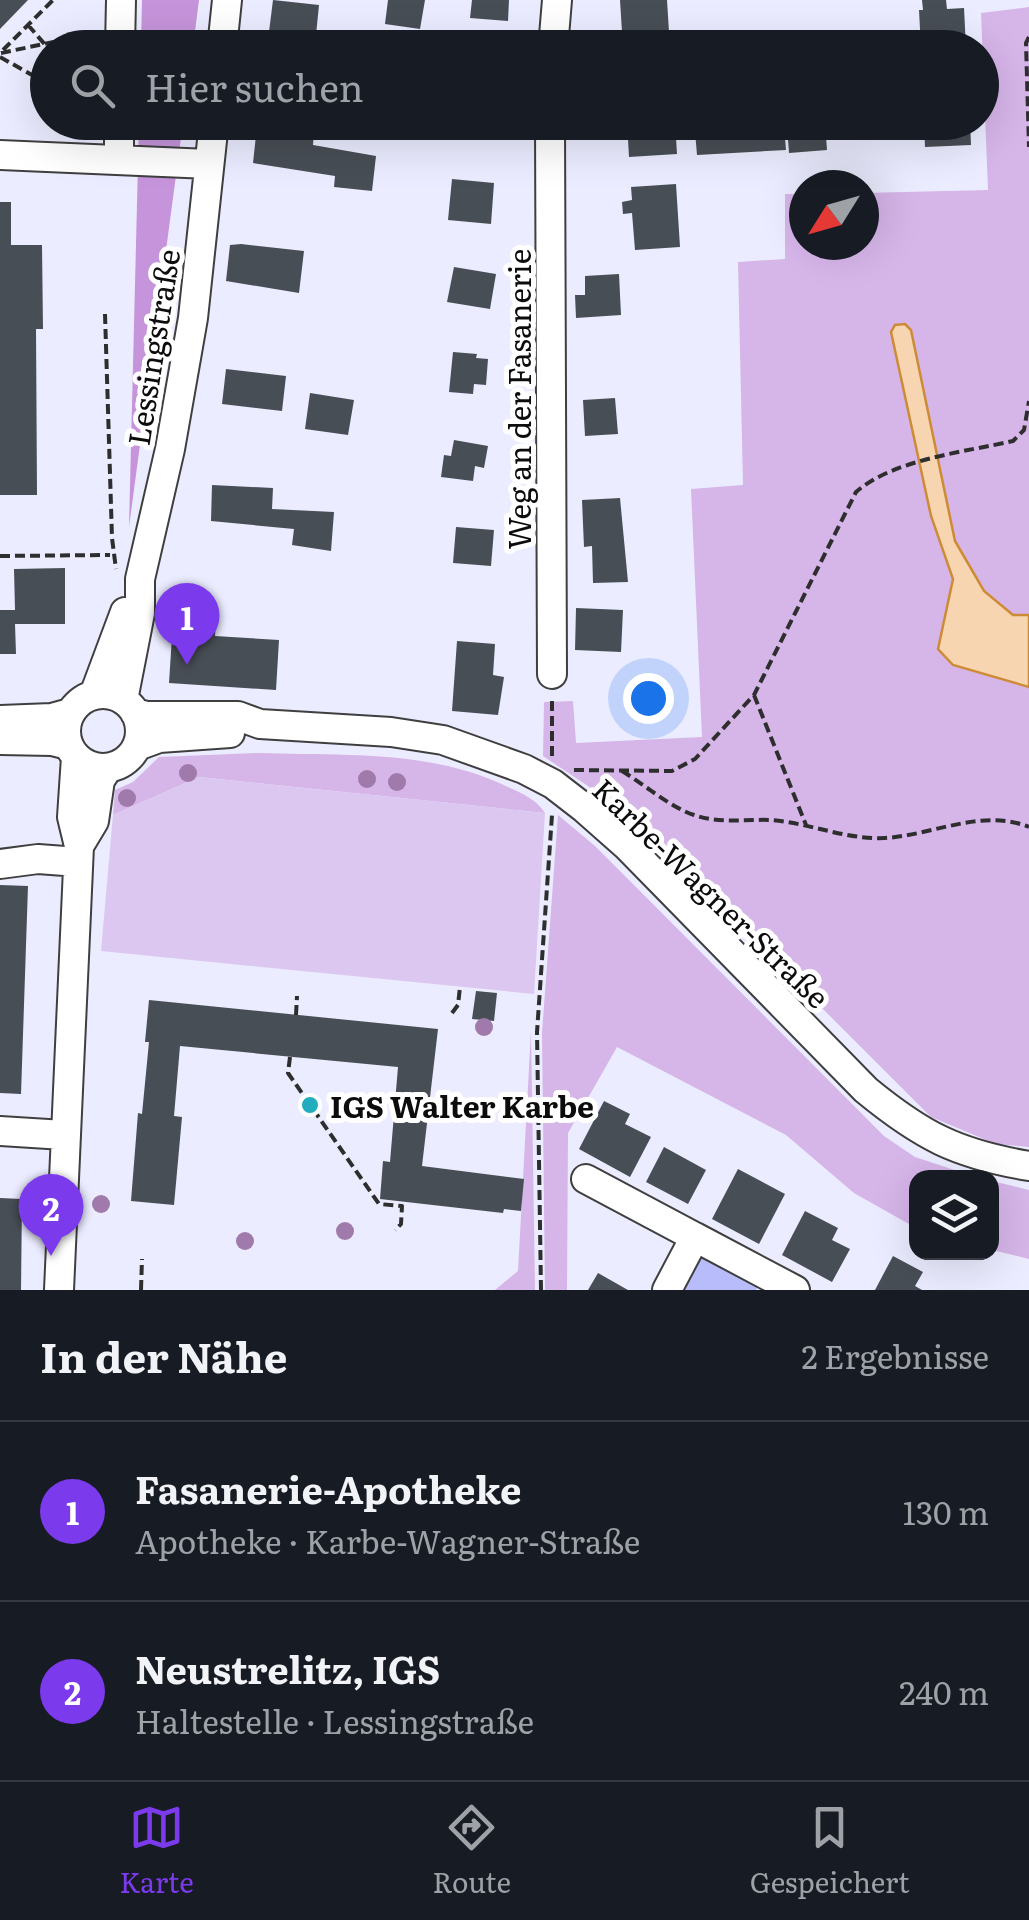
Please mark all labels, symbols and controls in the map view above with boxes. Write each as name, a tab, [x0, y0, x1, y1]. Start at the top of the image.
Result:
search box	[30, 30, 999, 140]
text: Hier suchen	[145, 57, 364, 114]
icon: search	[65, 58, 120, 113]
north arrow	[789, 170, 879, 260]
street label: Lessingstraße	[115, 246, 189, 448]
street label: Weg an der Fasanerie	[496, 249, 540, 549]
pin: 1	[154, 582, 220, 665]
your location	[623, 673, 674, 724]
street label: Karbe-Wagner-Straße	[584, 767, 840, 1017]
place label: IGS Walter Karbe	[330, 1083, 594, 1127]
marker: IGS Walter Karbe	[299, 1094, 321, 1116]
map controls	[909, 1170, 999, 1260]
button: layers	[909, 1170, 999, 1260]
pin: 2	[18, 1174, 84, 1256]
text: In der Nähe	[40, 1324, 288, 1386]
text: 2 Ergebnisse	[802, 1331, 989, 1379]
text: Fasanerie-Apotheke	[135, 1459, 522, 1516]
text: 1	[66, 1487, 79, 1535]
text: 130 m	[903, 1487, 989, 1535]
text: Apotheke · Karbe-Wagner-Straße	[135, 1516, 640, 1564]
text: Neustrelitz, IGS	[135, 1639, 440, 1696]
text: 2	[64, 1667, 81, 1715]
text: 240 m	[899, 1667, 989, 1715]
text: Haltestelle · Lessingstraße	[135, 1696, 534, 1744]
tab: Karte	[119, 1800, 194, 1902]
tab: Route	[433, 1800, 511, 1902]
tab: Gespeichert	[750, 1800, 910, 1902]

